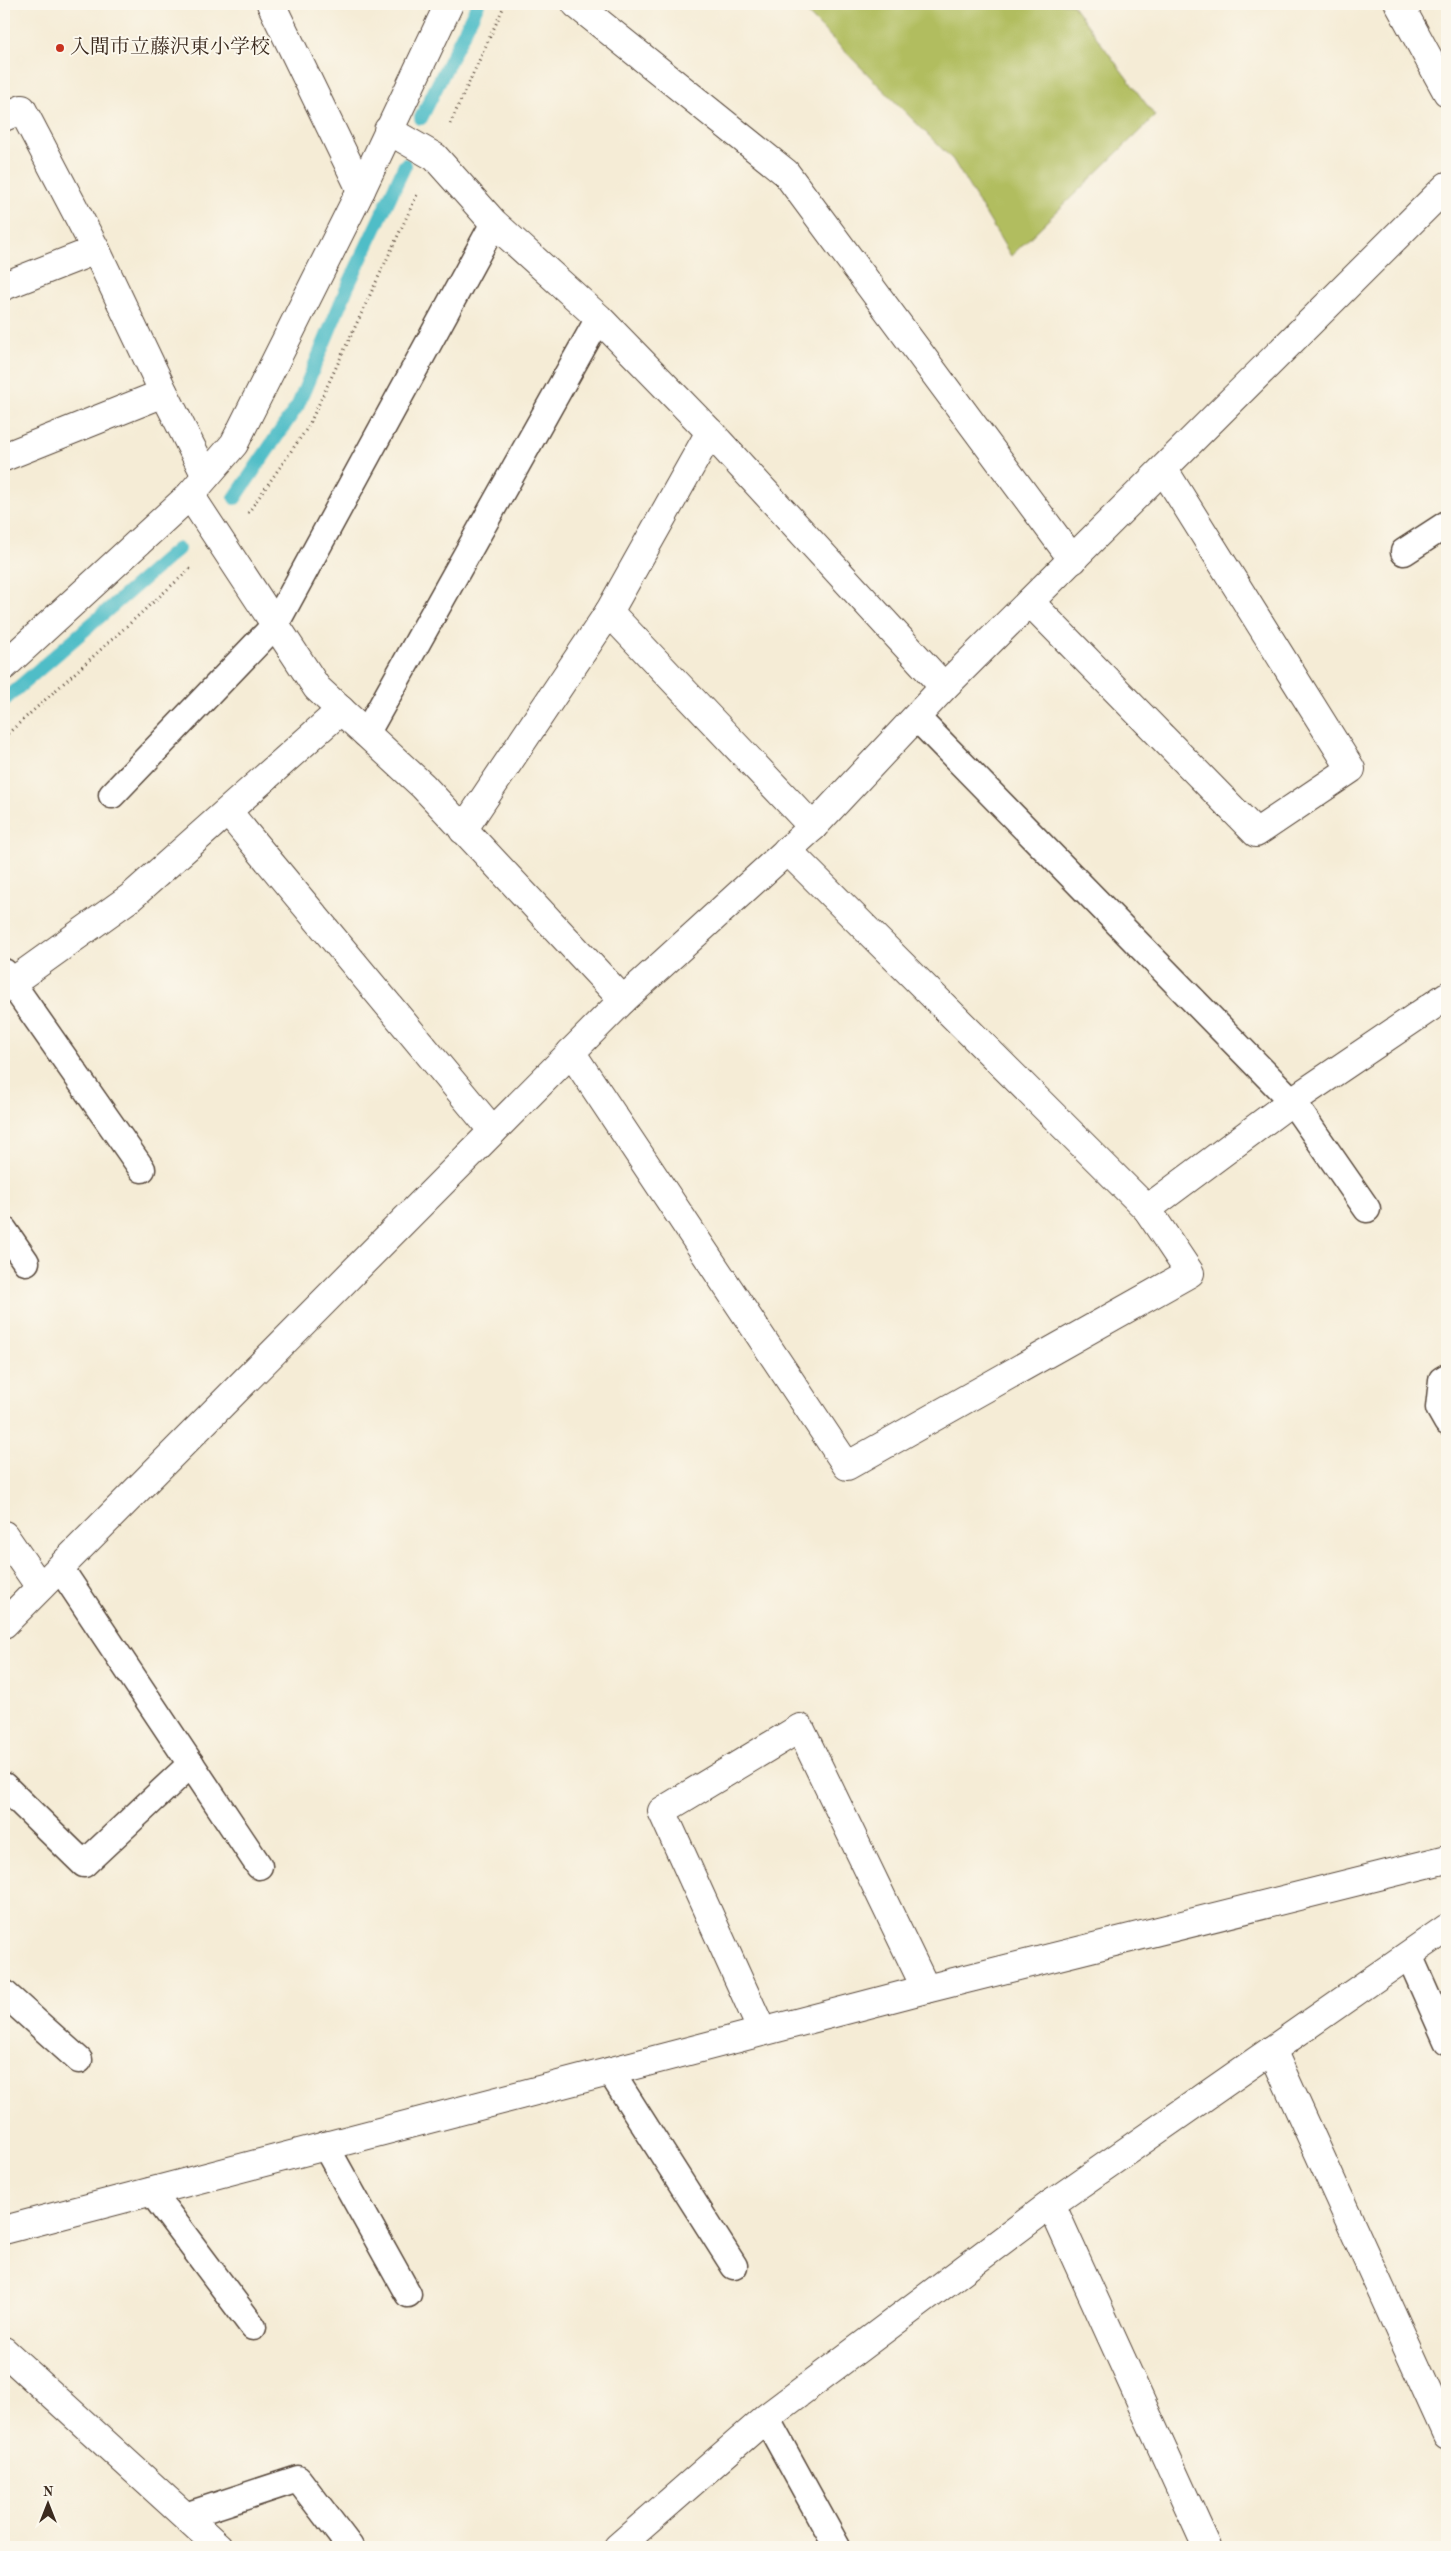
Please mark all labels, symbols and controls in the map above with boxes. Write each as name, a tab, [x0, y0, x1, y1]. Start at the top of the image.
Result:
place label: 入間市立藤沢東小学校	[70, 36, 270, 58]
marker: 入間市立藤沢東小学校	[54, 42, 66, 54]
north arrow	[22, 2478, 72, 2528]
text: N	[43, 2485, 54, 2499]

